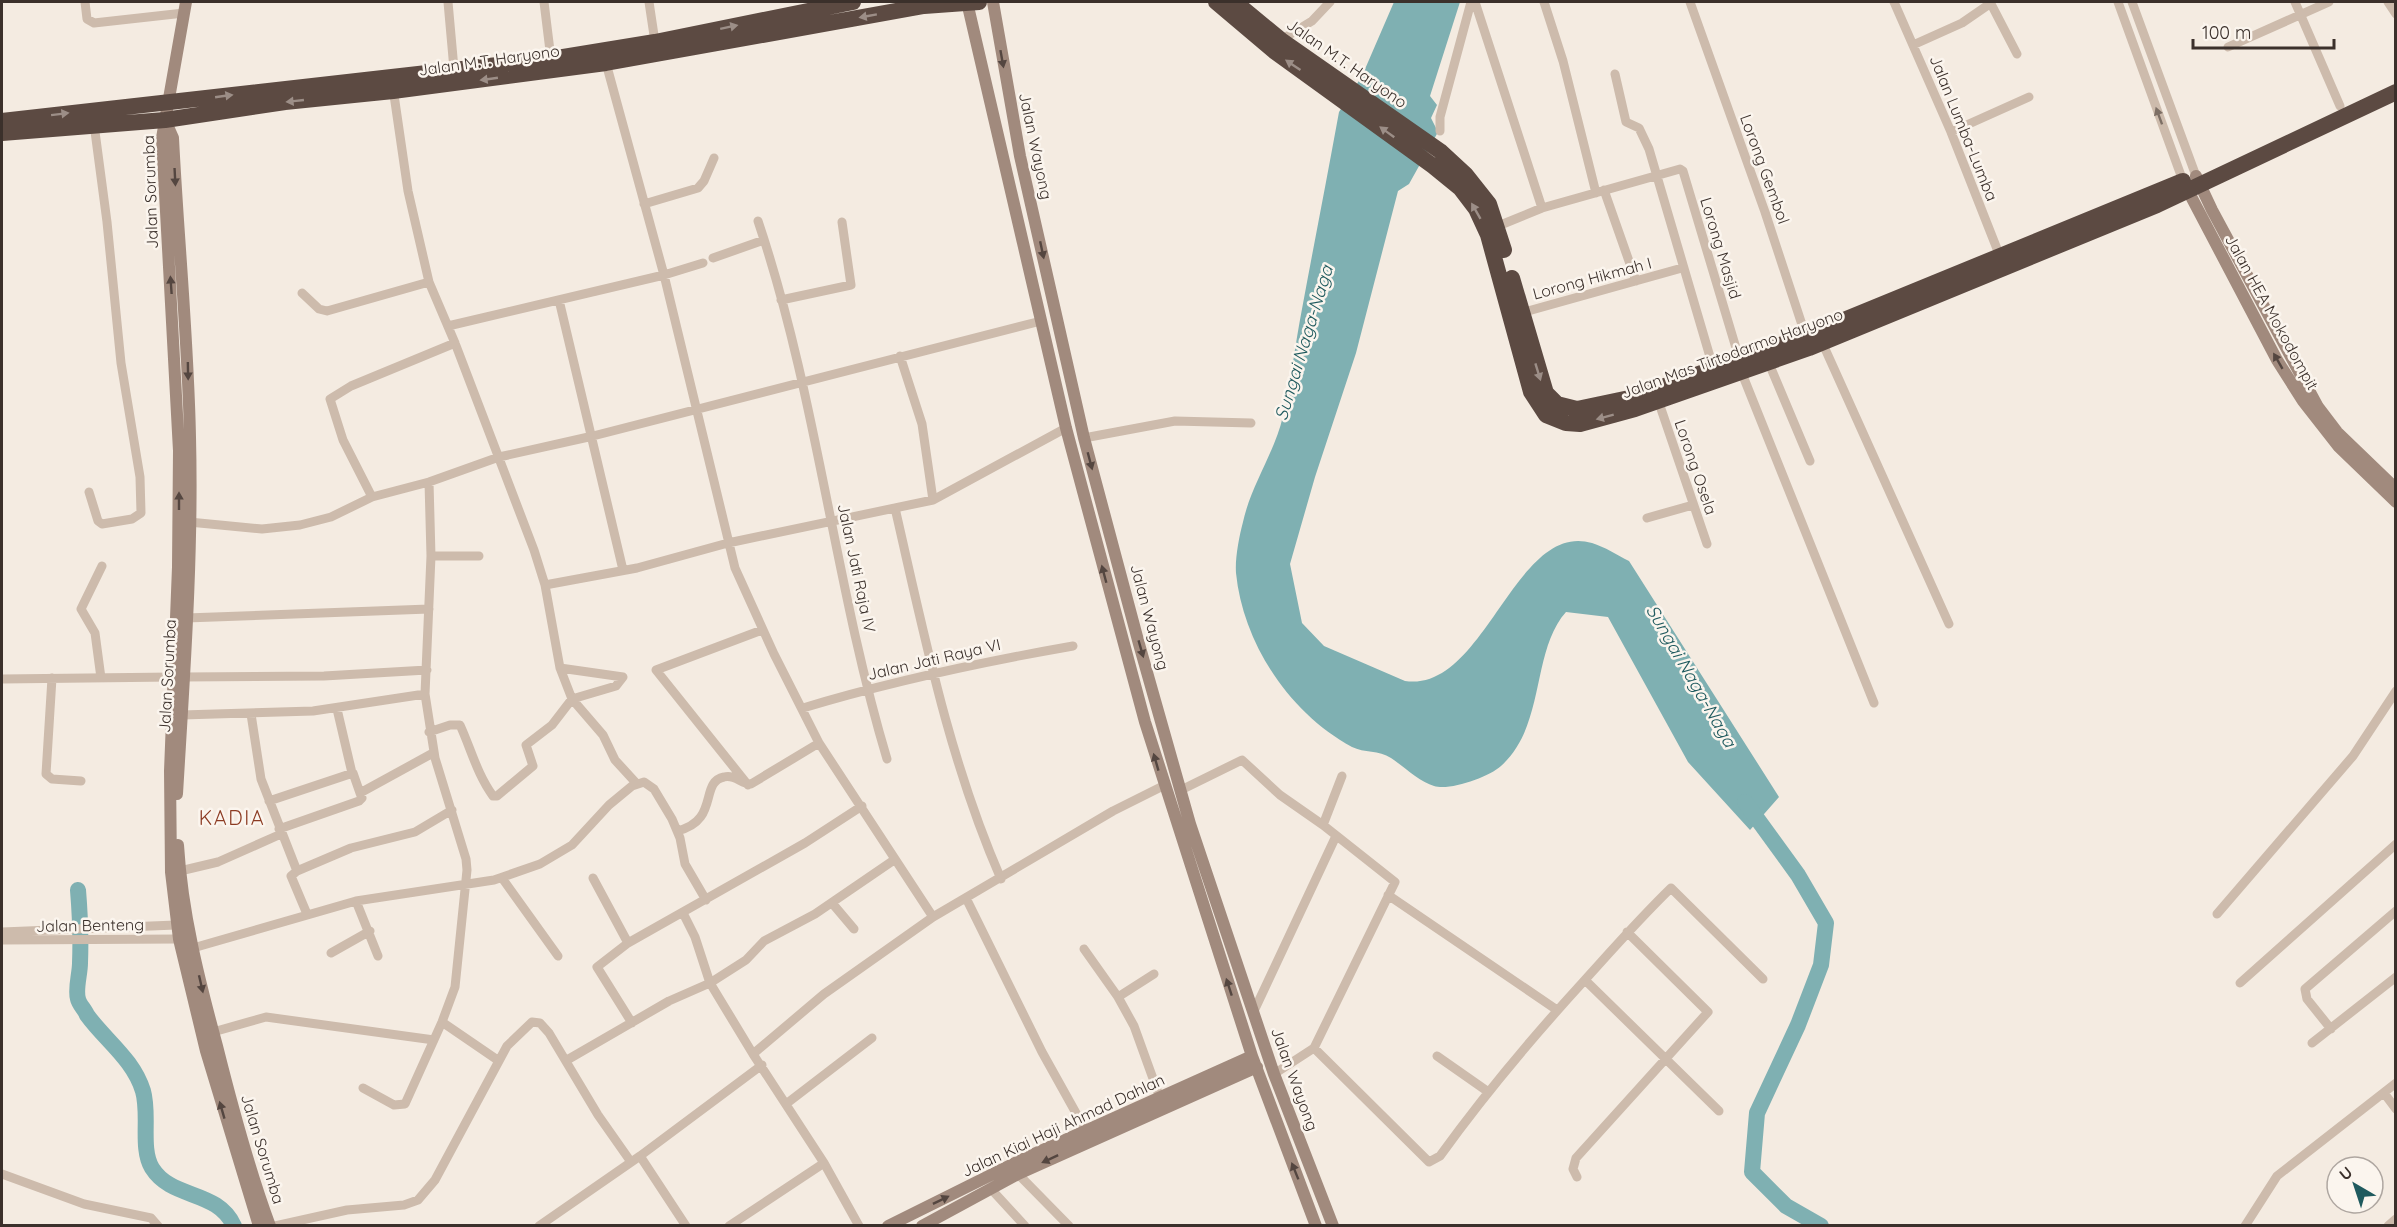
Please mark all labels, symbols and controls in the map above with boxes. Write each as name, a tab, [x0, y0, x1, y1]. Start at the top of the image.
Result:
one-way arrow	[858, 11, 877, 20]
scale bar	[2193, 12, 2334, 50]
street label: Jalan M.T. Haryono	[1283, 14, 1411, 112]
text: 100 m	[2202, 21, 2251, 44]
one-way arrow	[719, 22, 738, 31]
street label: Jalan M.T. Haryono	[417, 40, 561, 80]
one-way arrow	[998, 50, 1007, 69]
street label: Jalan Lumba-Lumba	[1926, 52, 2002, 204]
one-way arrow	[1285, 59, 1301, 71]
one-way arrow	[479, 74, 498, 83]
one-way arrow	[214, 91, 233, 100]
street label: Jalan Wayong	[1015, 91, 1057, 201]
one-way arrow	[286, 96, 305, 106]
one-way arrow	[2154, 107, 2164, 125]
one-way arrow	[50, 110, 69, 119]
street label: Lorong Gembol	[1736, 112, 1794, 226]
one-way arrow	[1379, 126, 1395, 138]
street label: Jalan Sorumba	[138, 135, 162, 249]
one-way arrow	[171, 167, 180, 186]
street label: Lorong Masjid	[1696, 195, 1746, 301]
one-way arrow	[1471, 202, 1481, 219]
street label: Jalan HEA Mokodompit	[2221, 231, 2323, 393]
one-way arrow	[1038, 241, 1047, 260]
street label: Lorong Hikmah I	[1530, 252, 1654, 304]
water label: Sungai Naga-Naga	[1269, 262, 1338, 423]
one-way arrow	[166, 276, 176, 295]
street label: Jalan Mas Tirtodarmo Haryono	[1619, 304, 1845, 402]
one-way arrow	[2273, 352, 2283, 369]
one-way arrow	[184, 362, 193, 381]
one-way arrow	[1534, 363, 1543, 381]
one-way arrow	[1596, 413, 1614, 423]
street label: Lorong Osela	[1670, 417, 1722, 517]
one-way arrow	[1085, 452, 1095, 470]
one-way arrow	[174, 491, 184, 510]
street label: Jalan Jati Raja IV	[834, 502, 881, 635]
street label: Jalan Wayong	[1126, 562, 1174, 672]
one-way arrow	[1099, 565, 1108, 583]
water label: Sungai Naga-Naga	[1641, 600, 1742, 752]
street label: Jalan Sorumba	[154, 619, 180, 733]
street label: Jalan Jati Raya VI	[865, 634, 1003, 684]
one-way arrow	[1137, 640, 1146, 658]
one-way arrow	[1151, 753, 1160, 771]
district label: KADIA	[199, 805, 265, 830]
street label: Jalan Benteng	[36, 914, 144, 936]
one-way arrow	[196, 975, 206, 993]
one-way arrow	[1224, 978, 1234, 996]
street label: Jalan Wayong	[1267, 1024, 1323, 1134]
street label: Jalan Kiai Haji Ahmad Dahlan	[958, 1069, 1168, 1181]
street label: Jalan Sorumba	[237, 1092, 289, 1206]
one-way arrow	[217, 1101, 226, 1119]
one-way arrow	[1041, 1155, 1058, 1164]
north arrow	[2325, 1155, 2385, 1215]
one-way arrow	[1290, 1162, 1299, 1180]
text: U	[2335, 1162, 2356, 1185]
one-way arrow	[932, 1195, 949, 1204]

